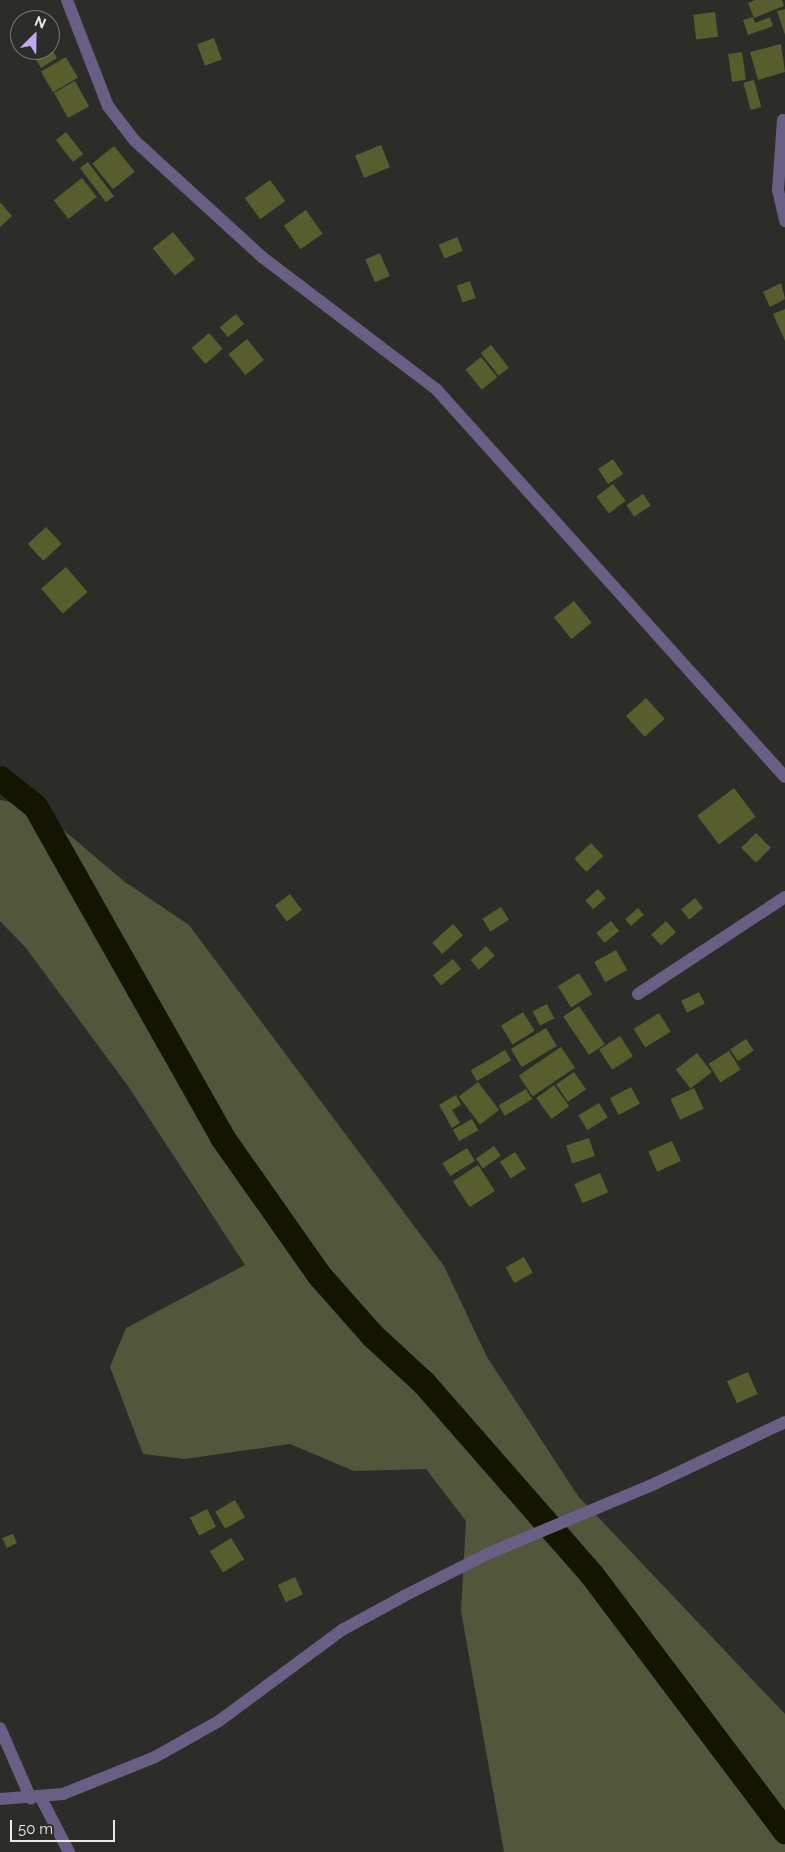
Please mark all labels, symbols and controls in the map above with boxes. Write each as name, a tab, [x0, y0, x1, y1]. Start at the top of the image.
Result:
north arrow	[10, 10, 60, 60]
text: N	[32, 13, 49, 32]
scale bar	[12, 1810, 118, 1842]
text: 50 m	[18, 1820, 53, 1838]

